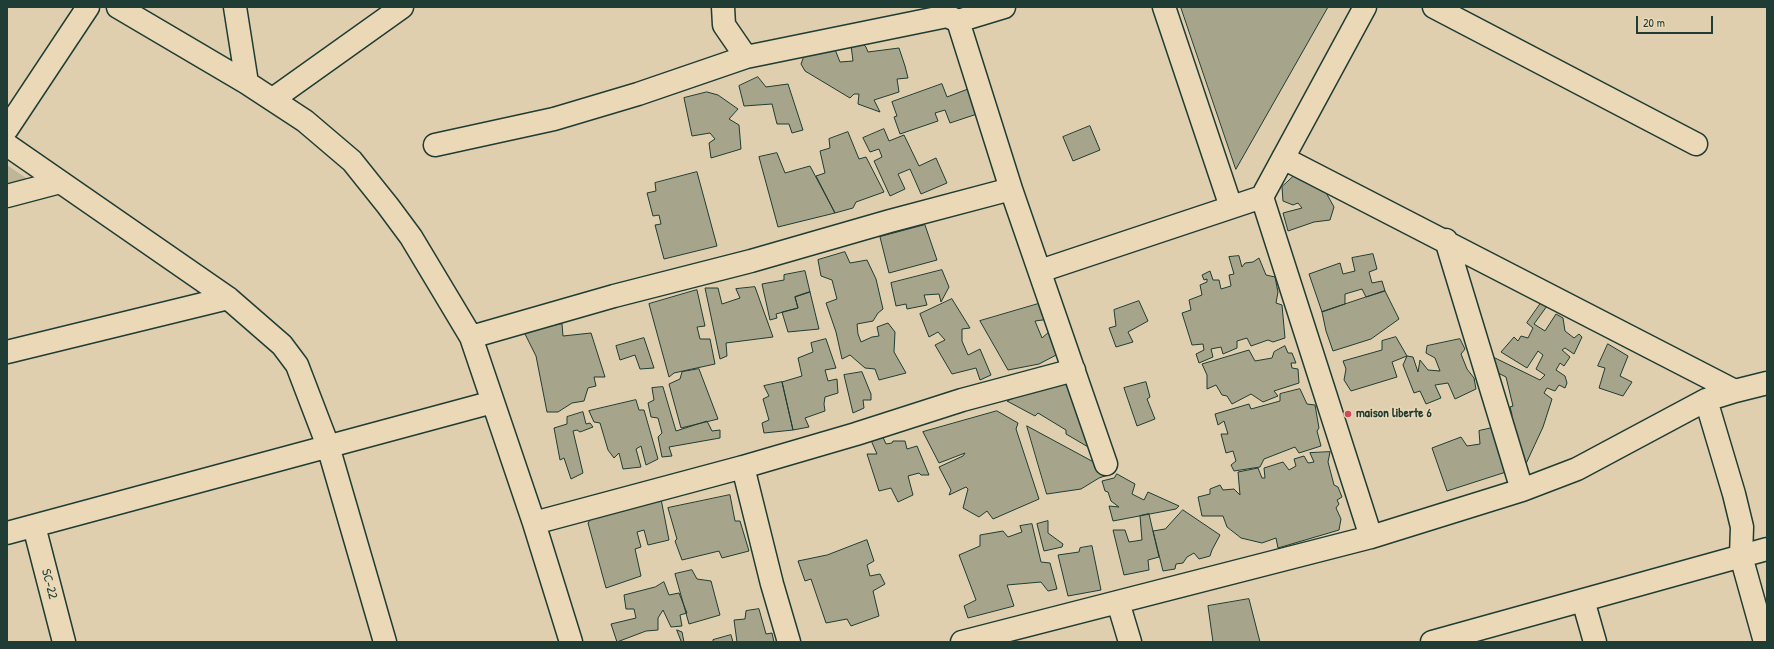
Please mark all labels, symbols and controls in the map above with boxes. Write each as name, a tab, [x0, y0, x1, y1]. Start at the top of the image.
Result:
scale bar	[1638, 8, 1715, 34]
text: 20 m	[1643, 14, 1665, 31]
place label: maison liberte 6	[1356, 406, 1432, 422]
marker: maison liberte 6	[1343, 409, 1353, 419]
street label: SC-22	[38, 567, 60, 601]

